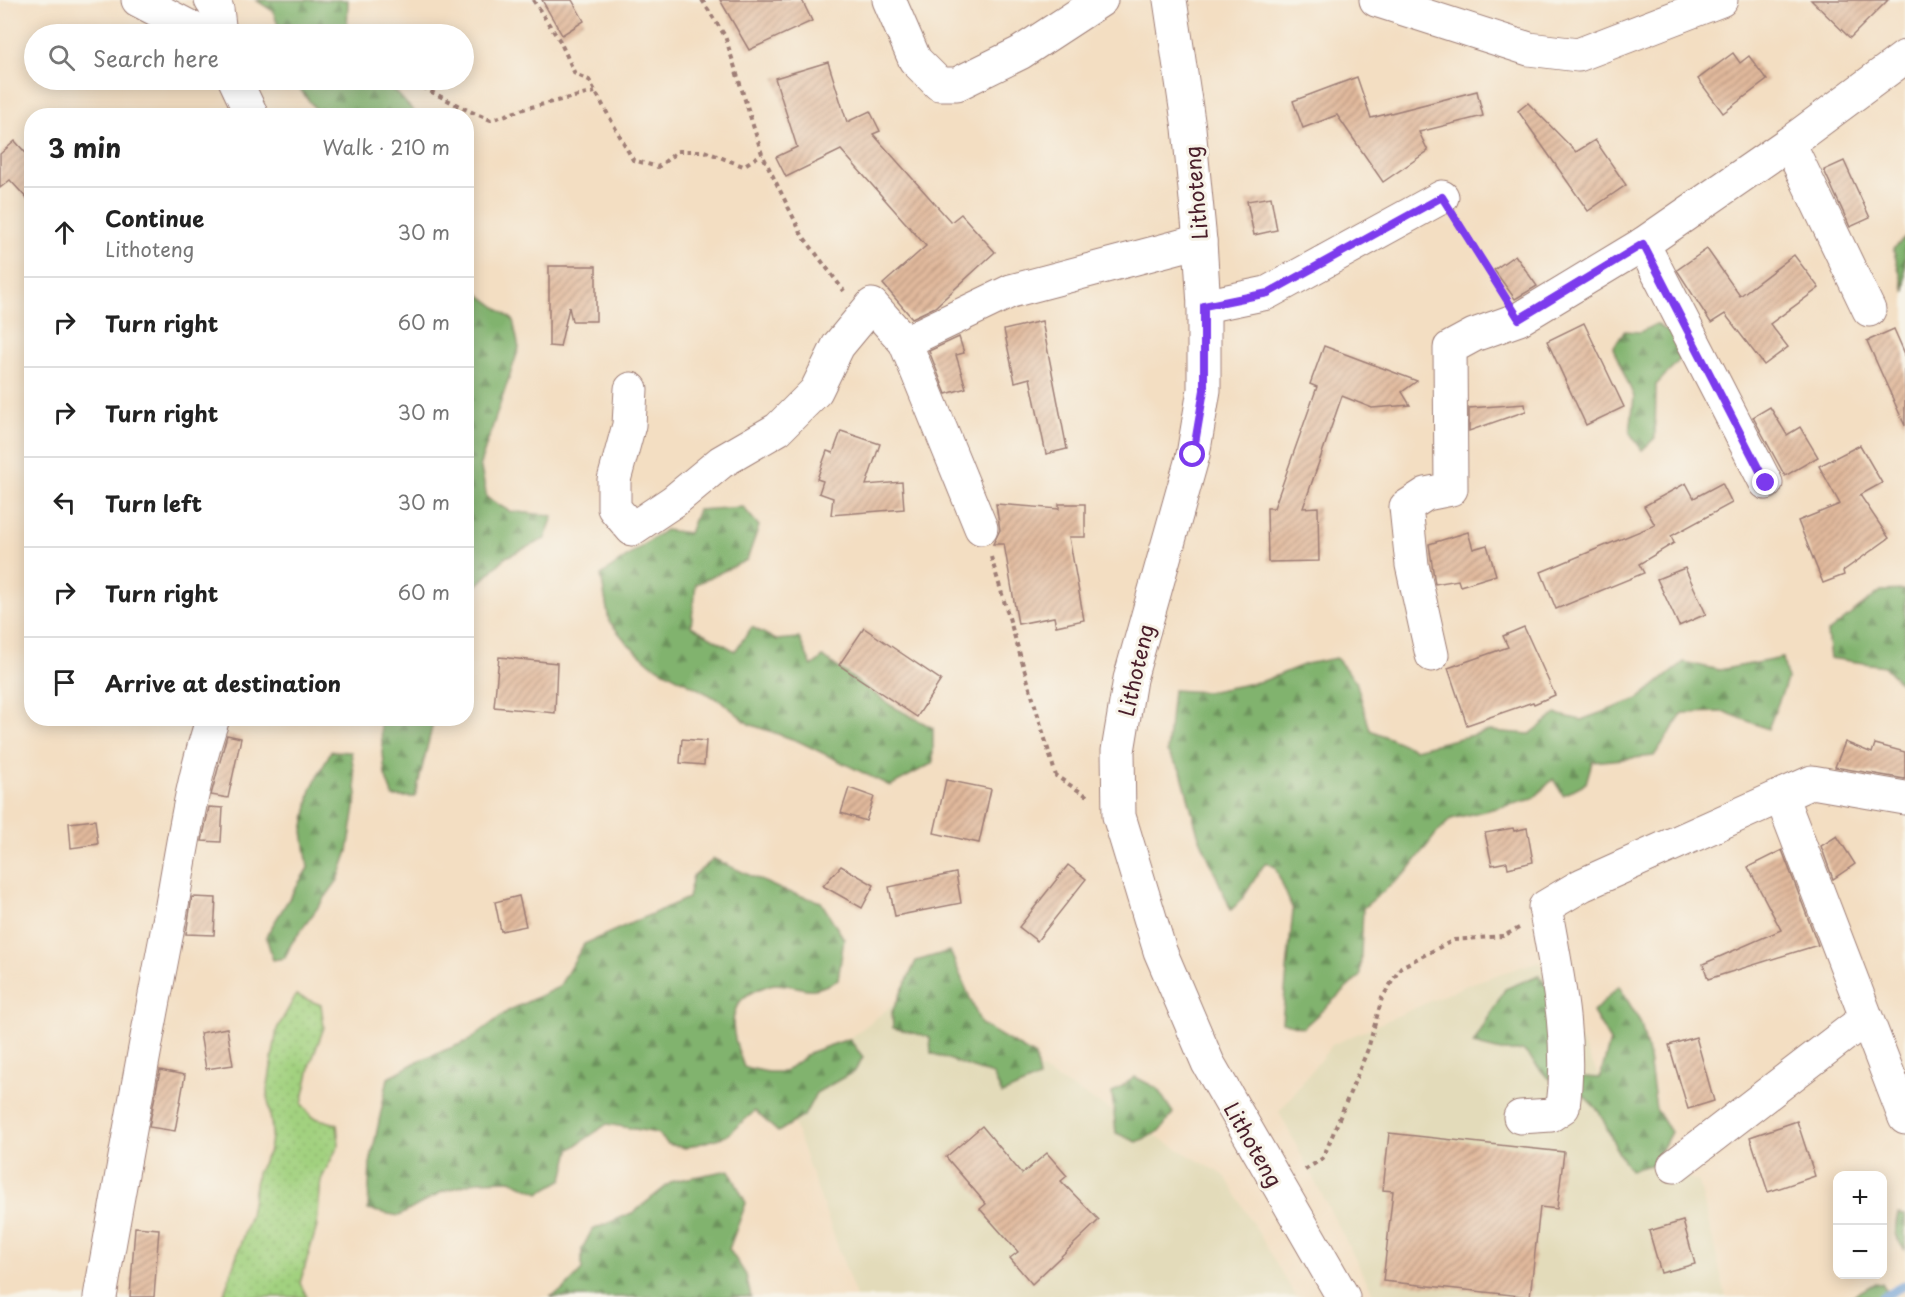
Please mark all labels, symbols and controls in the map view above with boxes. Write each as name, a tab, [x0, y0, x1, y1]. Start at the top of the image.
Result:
search box	[24, 24, 474, 90]
icon: search	[45, 41, 78, 74]
text: Search here	[93, 41, 219, 74]
text: 3 min	[48, 128, 121, 167]
text: Walk · 210 m	[323, 132, 450, 162]
street label: Lithoteng	[1175, 145, 1215, 241]
text: Continue	[105, 201, 204, 234]
icon: ahead	[48, 216, 81, 249]
text: 30 m	[397, 217, 450, 247]
text: Lithoteng	[105, 234, 194, 264]
icon: right	[48, 306, 81, 339]
text: Turn right	[105, 306, 218, 339]
text: 60 m	[398, 307, 450, 337]
icon: right	[48, 396, 81, 429]
text: Turn right	[105, 396, 218, 429]
text: 30 m	[397, 397, 450, 427]
route start	[1179, 441, 1205, 467]
route end	[1752, 469, 1778, 495]
icon: left	[48, 486, 81, 519]
text: Turn left	[105, 486, 202, 519]
text: 30 m	[397, 487, 450, 517]
icon: right	[48, 576, 81, 609]
text: Turn right	[105, 576, 218, 609]
text: 60 m	[398, 577, 450, 607]
street label: Lithoteng	[1109, 621, 1161, 719]
icon: arrive	[48, 666, 81, 699]
text: Arrive at destination	[105, 666, 341, 699]
street label: Lithoteng	[1217, 1095, 1291, 1193]
map controls	[1833, 1171, 1887, 1279]
button: +	[1833, 1171, 1887, 1225]
button: −	[1833, 1225, 1887, 1279]

